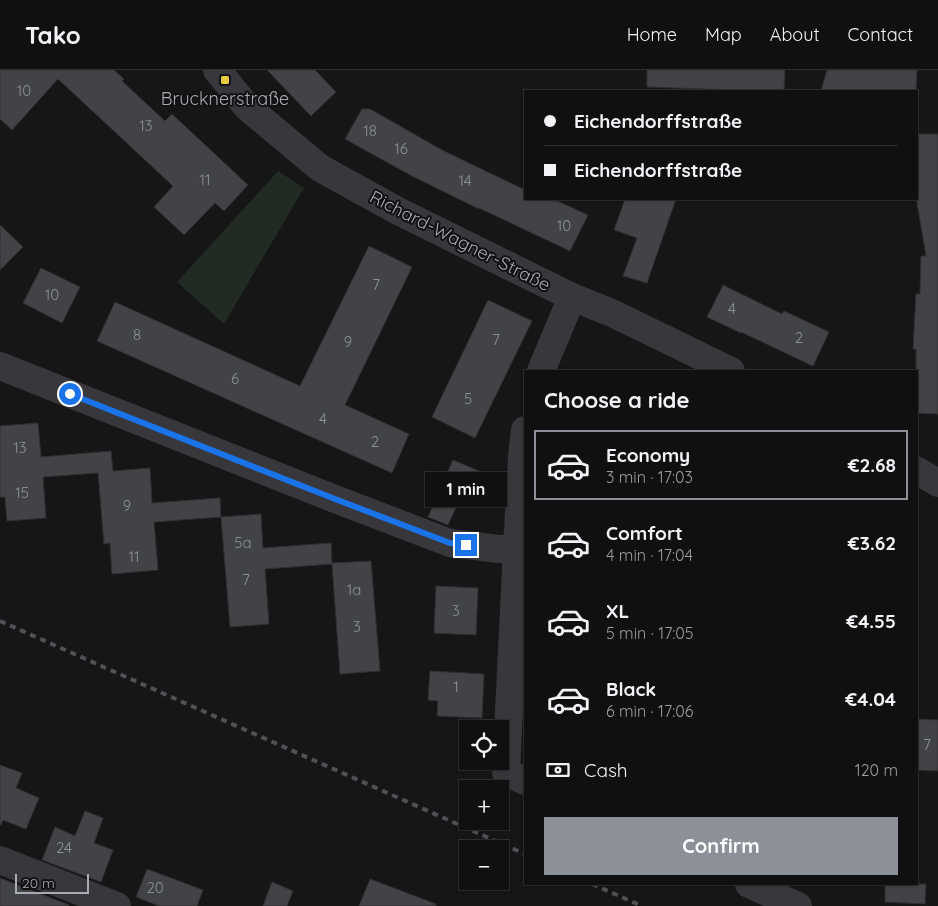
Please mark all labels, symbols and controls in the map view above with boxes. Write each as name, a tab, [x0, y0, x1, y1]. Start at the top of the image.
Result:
text: Tako	[25, 20, 81, 50]
text: Home	[627, 23, 677, 46]
text: Map	[705, 23, 742, 46]
text: About	[770, 23, 820, 46]
text: Contact	[848, 23, 913, 46]
marker: Brucknerstraße	[219, 74, 231, 86]
house number: 10	[17, 81, 31, 100]
place label: Brucknerstraße	[161, 87, 289, 110]
text: Eichendorffstraße	[574, 109, 742, 133]
house number: 13	[139, 116, 153, 135]
house number: 18	[363, 121, 377, 140]
house number: 16	[394, 139, 408, 158]
text: Eichendorffstraße	[574, 158, 742, 182]
house number: 11	[199, 170, 211, 189]
house number: 14	[458, 171, 472, 190]
street label: Richard-Wagner-Straße	[366, 185, 554, 296]
house number: 10	[557, 216, 571, 235]
house number: 7	[372, 275, 380, 294]
house number: 10	[45, 285, 59, 304]
house number: 4	[728, 299, 736, 318]
house number: 8	[133, 325, 141, 344]
house number: 2	[795, 328, 803, 347]
house number: 7	[492, 330, 500, 349]
house number: 9	[344, 332, 352, 351]
house number: 6	[231, 369, 239, 388]
route start	[59, 383, 81, 405]
text: Choose a ride	[544, 386, 689, 414]
house number: 5	[464, 389, 472, 408]
house number: 4	[319, 409, 327, 428]
house number: 2	[371, 432, 379, 451]
house number: 13	[13, 438, 27, 457]
icon: car	[546, 443, 591, 488]
text: Economy	[606, 443, 690, 467]
text: €2.68	[848, 453, 896, 477]
text: 3 min · 17:03	[606, 467, 693, 487]
callout: 1 min	[425, 472, 507, 508]
text: 1 min	[447, 479, 485, 499]
house number: 15	[15, 483, 29, 502]
house number: 9	[123, 496, 131, 515]
icon: car	[546, 521, 591, 566]
text: Comfort	[606, 521, 683, 545]
text: €3.62	[848, 531, 896, 555]
house number: 5a	[234, 533, 252, 552]
route end	[455, 534, 477, 556]
text: 4 min · 17:04	[606, 545, 693, 565]
house number: 11	[128, 547, 140, 566]
house number: 7	[242, 570, 250, 589]
house number: 1a	[347, 580, 361, 599]
icon: car	[546, 599, 591, 644]
text: XL	[606, 599, 629, 623]
house number: 3	[452, 601, 460, 620]
text: €4.55	[846, 609, 896, 633]
house number: 3	[353, 617, 361, 636]
text: 5 min · 17:05	[606, 623, 694, 643]
house number: 1	[453, 677, 459, 696]
icon: car	[546, 677, 591, 722]
text: Black	[606, 677, 656, 701]
text: €4.04	[845, 687, 896, 711]
text: 6 min · 17:06	[606, 701, 693, 721]
map controls	[459, 720, 509, 890]
button: locate	[459, 720, 509, 770]
house number: 7	[923, 735, 931, 754]
icon: cash	[544, 756, 572, 784]
text: Cash	[584, 758, 628, 782]
text: 120 m	[855, 760, 898, 780]
button: +	[459, 780, 509, 830]
button: Confirm	[544, 817, 898, 875]
house number: 24	[56, 838, 72, 857]
button: −	[459, 840, 509, 890]
scale bar	[15, 871, 89, 894]
text: 20 m	[22, 874, 55, 892]
house number: 20	[146, 878, 164, 897]

